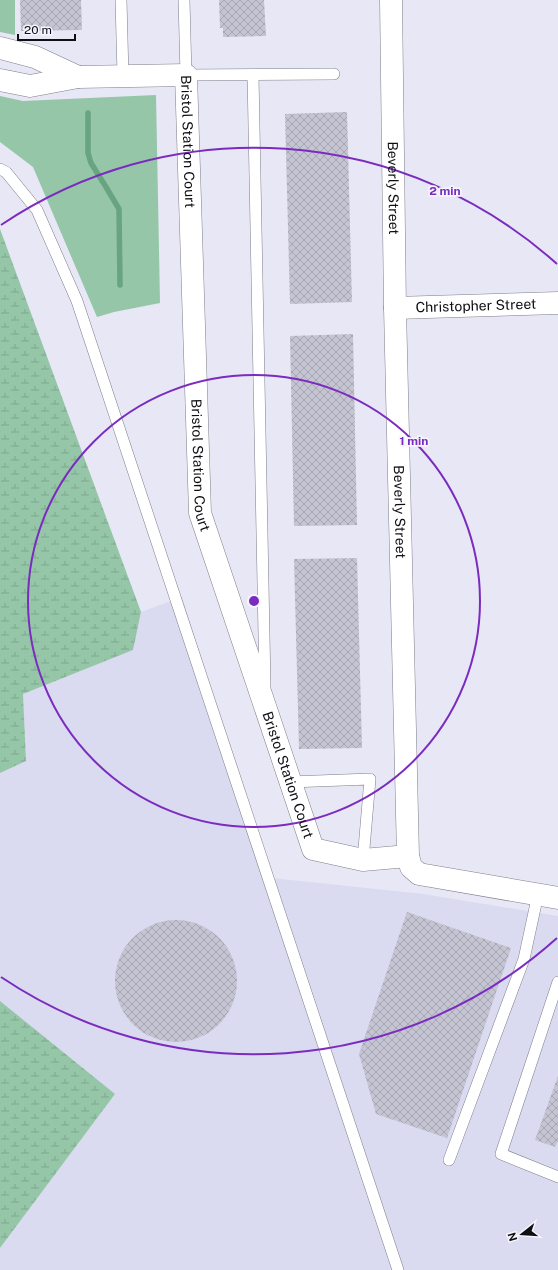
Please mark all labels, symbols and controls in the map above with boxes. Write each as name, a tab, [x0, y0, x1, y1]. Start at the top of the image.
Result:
scale bar	[18, 16, 75, 42]
text: 20 m	[24, 23, 52, 37]
street label: Bristol Station Court	[178, 75, 198, 208]
street label: Beverly Street	[385, 141, 402, 235]
text: 2 min	[429, 184, 461, 198]
street label: Christopher Street	[415, 296, 537, 315]
street label: Bristol Station Court	[188, 399, 214, 533]
text: 1 min	[400, 434, 428, 448]
street label: Beverly Street	[391, 465, 409, 559]
centre of rings	[247, 594, 261, 608]
street label: Bristol Station Court	[259, 709, 317, 840]
north arrow	[502, 1214, 542, 1254]
text: N	[505, 1231, 519, 1243]

